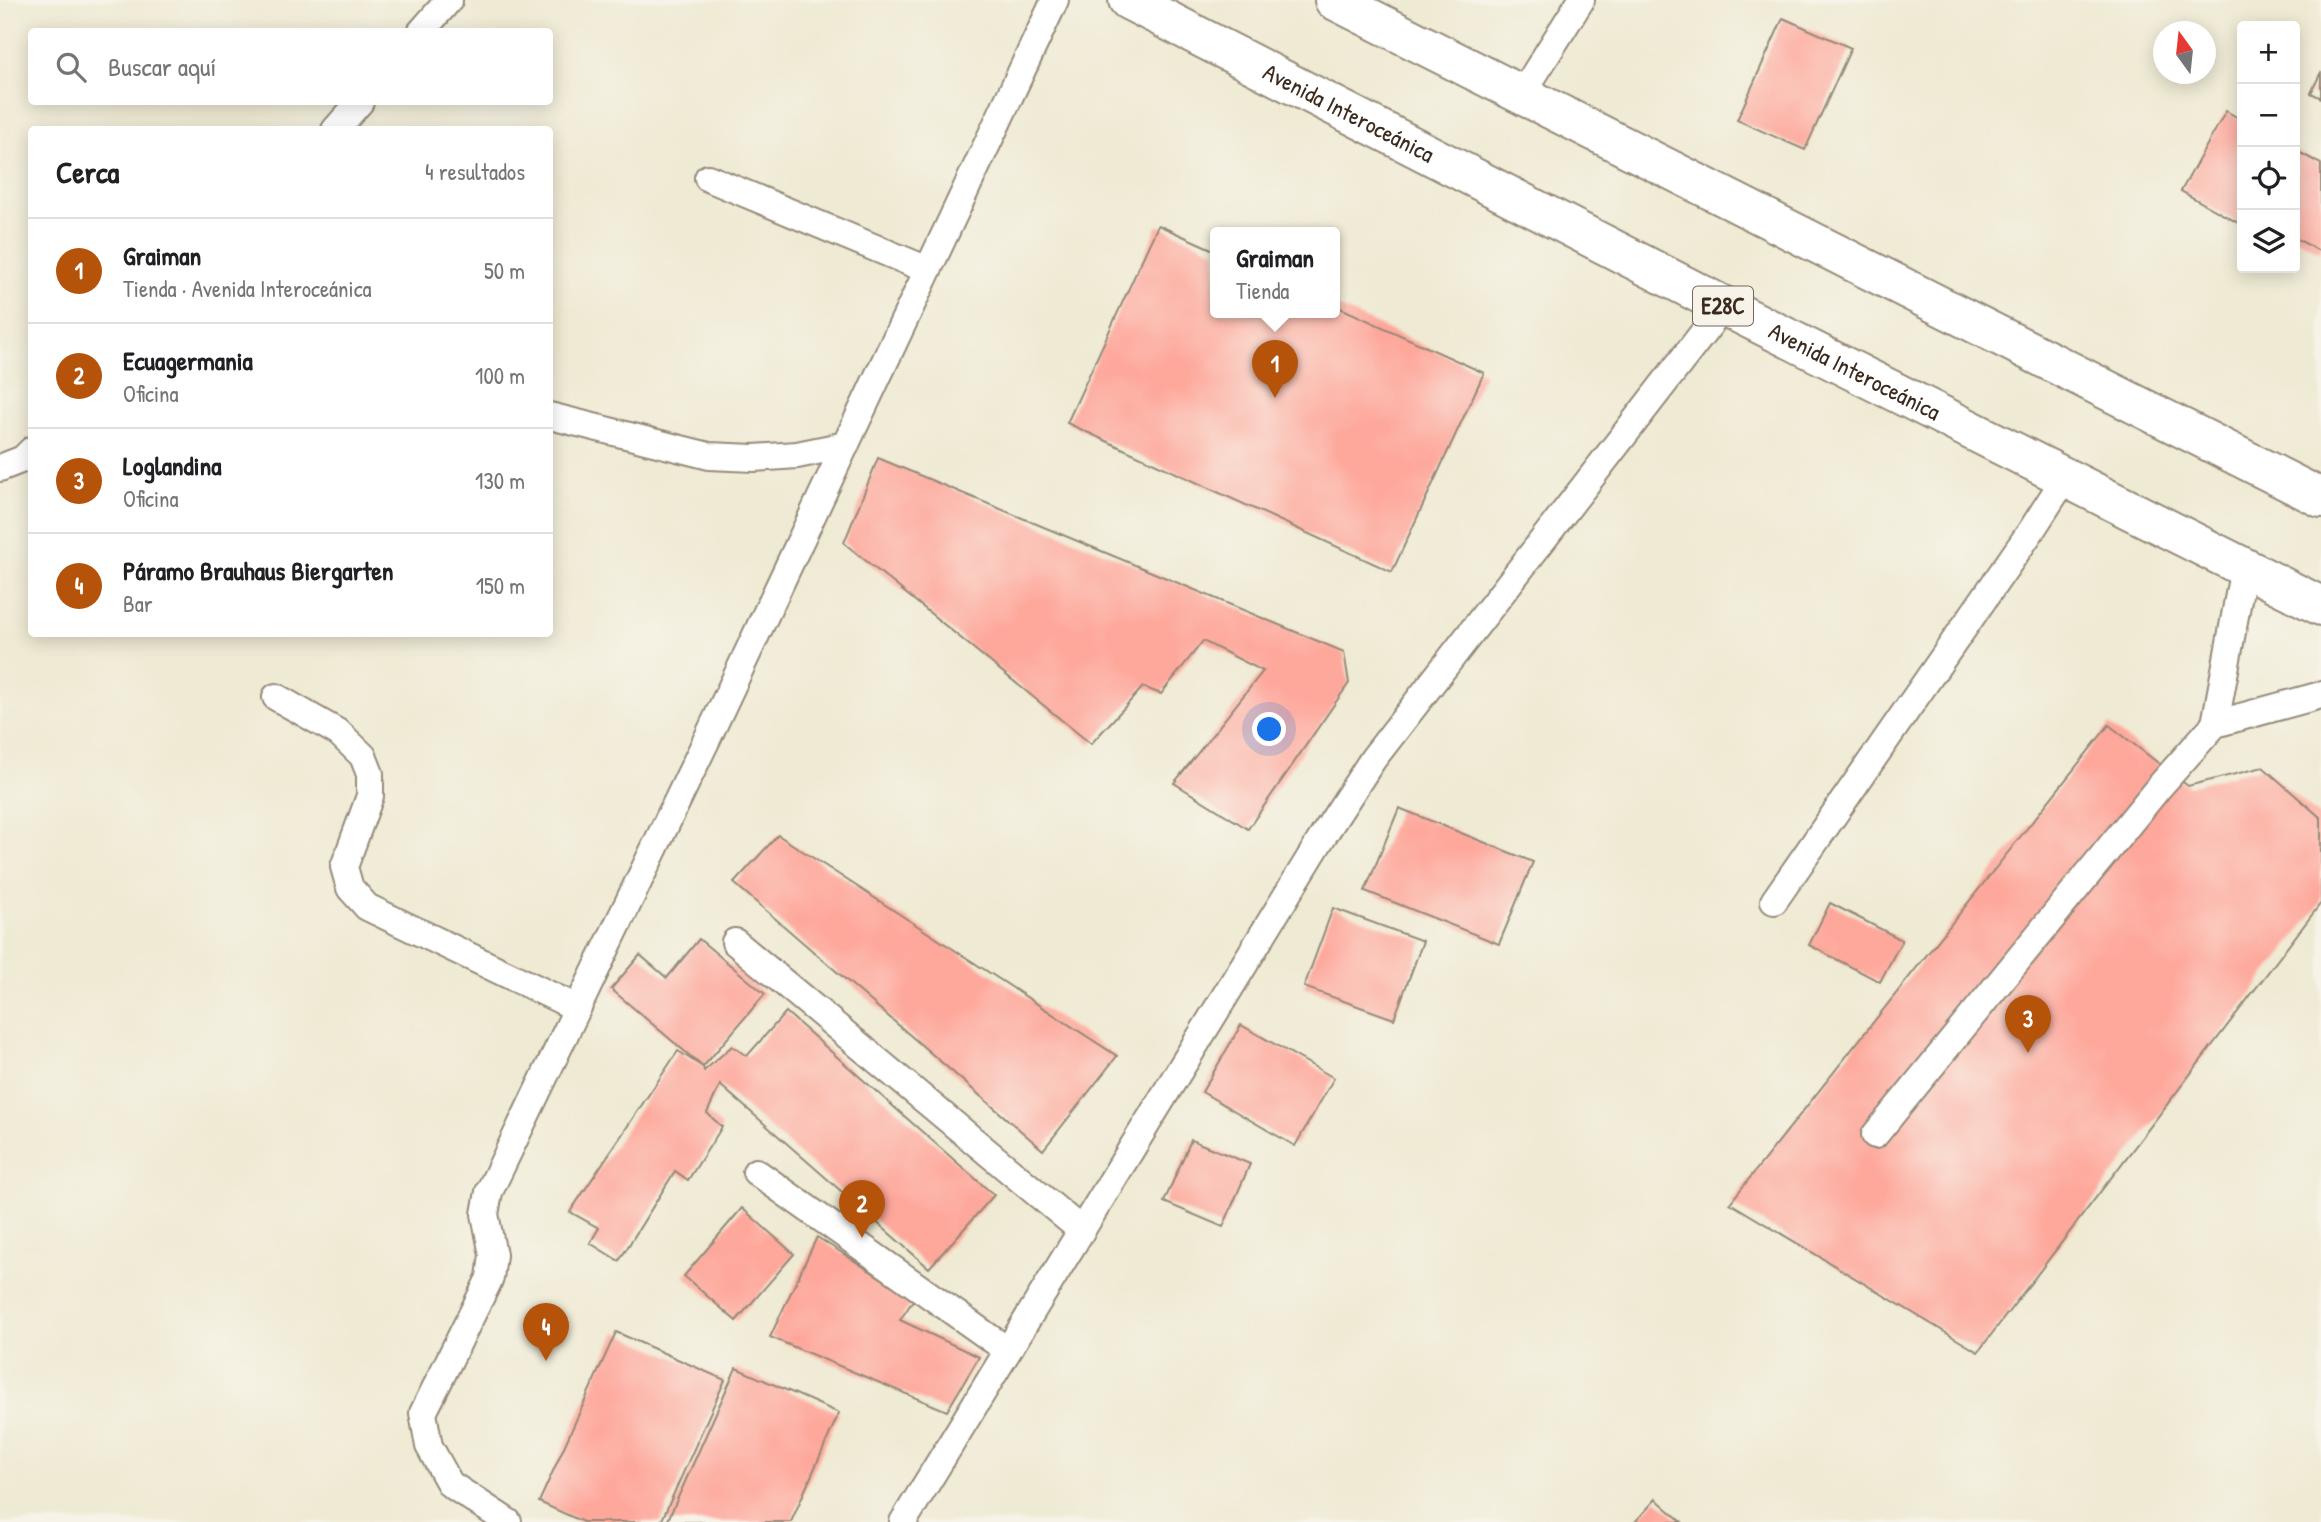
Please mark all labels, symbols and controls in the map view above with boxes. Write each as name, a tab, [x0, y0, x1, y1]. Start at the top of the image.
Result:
north arrow	[2153, 21, 2216, 84]
map controls	[2237, 21, 2300, 273]
button: +	[2237, 21, 2300, 84]
search box	[28, 28, 553, 105]
icon: search	[52, 48, 90, 86]
text: Buscar aquí	[108, 49, 216, 84]
street label: Avenida Interoceánica	[1258, 55, 1440, 170]
button: −	[2237, 84, 2300, 147]
button: locate	[2237, 147, 2300, 210]
text: Cerca	[56, 152, 119, 192]
text: 4 resultados	[425, 156, 525, 187]
button: layers	[2237, 210, 2300, 273]
popup	[1210, 227, 1340, 318]
text: Graiman	[123, 238, 201, 273]
text: Graiman	[1236, 240, 1314, 275]
text: 1	[75, 255, 83, 286]
text: 50 m	[484, 255, 525, 286]
text: Tienda · Avenida Interoceánica	[123, 273, 372, 304]
text: Tienda	[1236, 275, 1289, 306]
road number: E28C	[1693, 286, 1753, 326]
street label: Avenida Interoceánica	[1764, 314, 1946, 427]
pin: 1	[1252, 340, 1298, 398]
text: Ecuagermania	[123, 343, 253, 378]
text: 2	[74, 360, 84, 391]
text: 100 m	[475, 360, 525, 391]
text: Oficina	[123, 378, 178, 409]
text: Loglandina	[123, 448, 222, 483]
text: 3	[74, 465, 84, 496]
text: 130 m	[475, 465, 525, 496]
text: Oficina	[123, 483, 178, 514]
text: Páramo Brauhaus Biergarten	[123, 553, 394, 588]
text: 4	[75, 570, 83, 601]
text: 150 m	[476, 570, 525, 601]
text: Bar	[123, 588, 153, 619]
your location	[1252, 712, 1286, 746]
pin: 3	[2005, 995, 2051, 1053]
pin: 2	[839, 1180, 885, 1238]
pin: 4	[523, 1303, 569, 1361]

